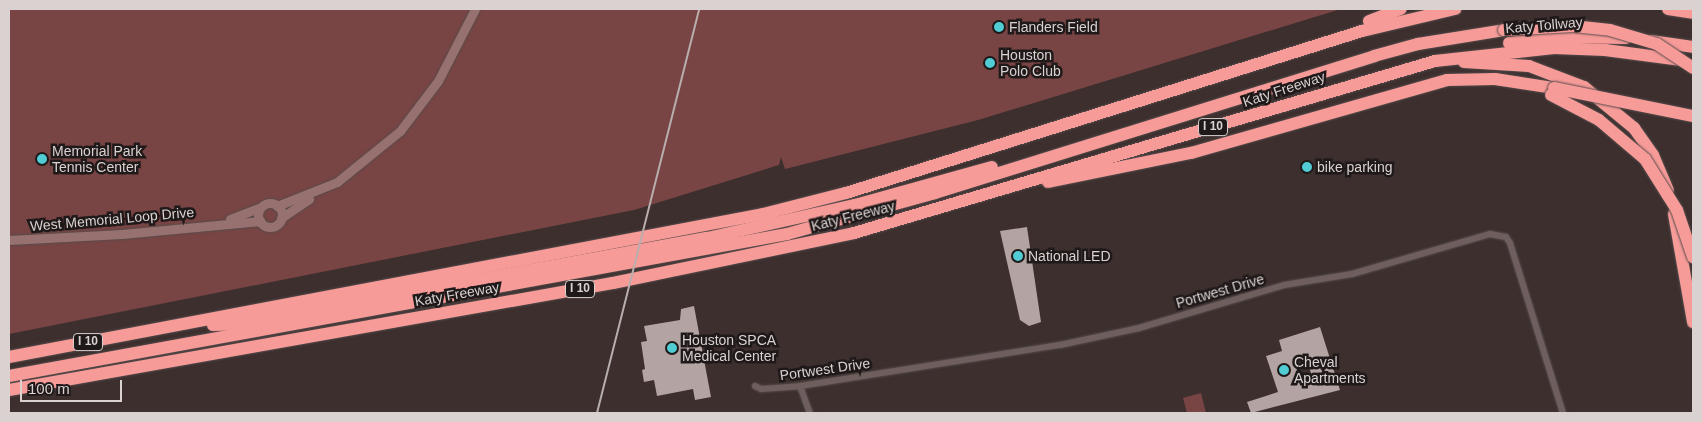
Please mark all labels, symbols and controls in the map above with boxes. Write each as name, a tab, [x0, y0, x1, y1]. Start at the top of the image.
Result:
street label: Katy Tollway	[1505, 13, 1583, 37]
place label: Flanders Field	[1009, 19, 1098, 35]
marker: Flanders Field	[993, 21, 1005, 33]
place label: Houston Polo Club	[1000, 47, 1061, 80]
marker: Houston Polo Club	[984, 57, 996, 69]
street label: Katy Freeway	[1241, 68, 1327, 110]
road number: I 10	[1197, 118, 1229, 136]
place label: Memorial Park Tennis Center	[52, 143, 142, 176]
marker: Memorial Park Tennis Center	[36, 153, 48, 165]
place label: bike parking	[1317, 159, 1392, 175]
marker: bike parking	[1301, 161, 1313, 173]
street label: Katy Freeway	[809, 197, 897, 235]
street label: West Memorial Loop Drive	[29, 203, 195, 235]
place label: National LED	[1028, 248, 1110, 264]
marker: National LED	[1012, 250, 1024, 262]
street label: Portwest Drive	[1174, 270, 1266, 312]
street label: Katy Freeway	[413, 278, 501, 310]
road number: I 10	[564, 280, 596, 298]
road number: I 10	[72, 332, 104, 352]
place label: Houston SPCA Medical Center	[682, 332, 776, 364]
marker: Houston SPCA Medical Center	[666, 342, 678, 354]
street label: Portwest Drive	[779, 354, 871, 384]
place label: Cheval Apartments	[1294, 354, 1366, 387]
marker: Cheval Apartments	[1278, 364, 1290, 376]
scale bar	[22, 370, 125, 402]
text: 100 m	[28, 380, 70, 397]

